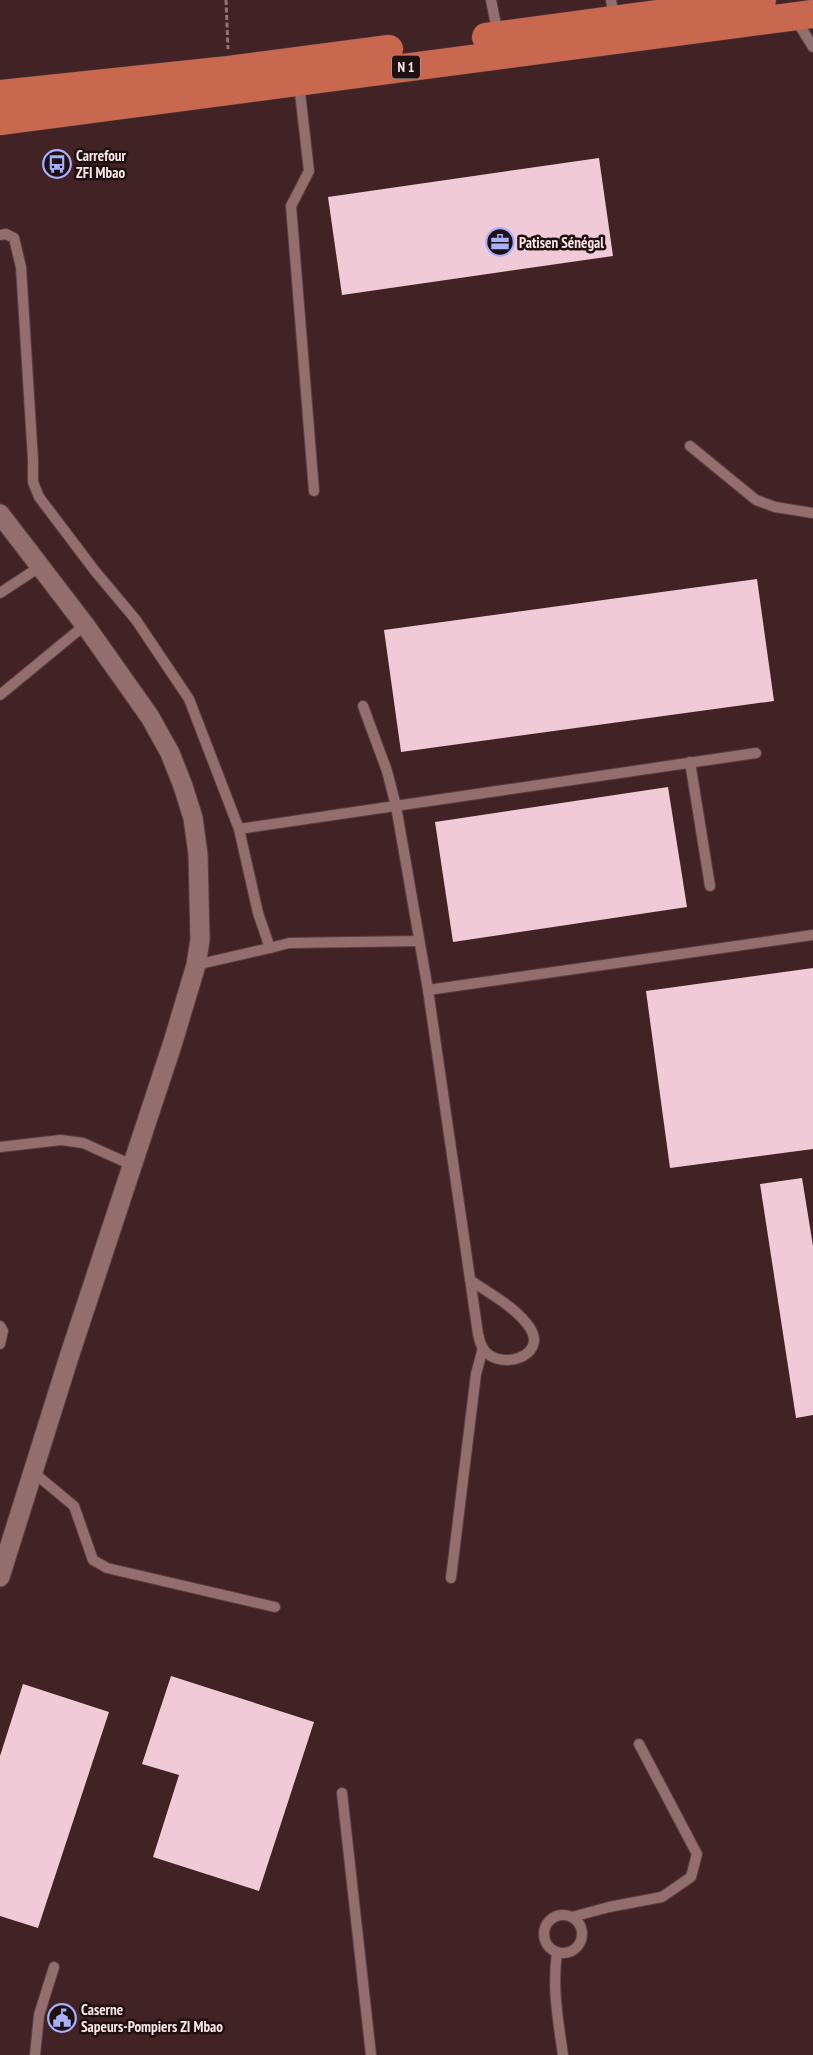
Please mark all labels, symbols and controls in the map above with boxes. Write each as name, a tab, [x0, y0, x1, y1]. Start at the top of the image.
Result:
road number: N 1	[392, 56, 420, 78]
place label: Carrefour ZFI Mbao	[76, 146, 127, 182]
bus stop icon: Carrefour ZFI Mbao	[42, 149, 72, 179]
office icon: Patisen Sénégal	[485, 227, 515, 257]
place label: Patisen Sénégal	[519, 233, 604, 252]
place label: Caserne Sapeurs-Pompiers ZI Mbao	[81, 2000, 223, 2036]
public building icon: Caserne Sapeurs-Pompiers ZI Mbao	[47, 2003, 77, 2033]

